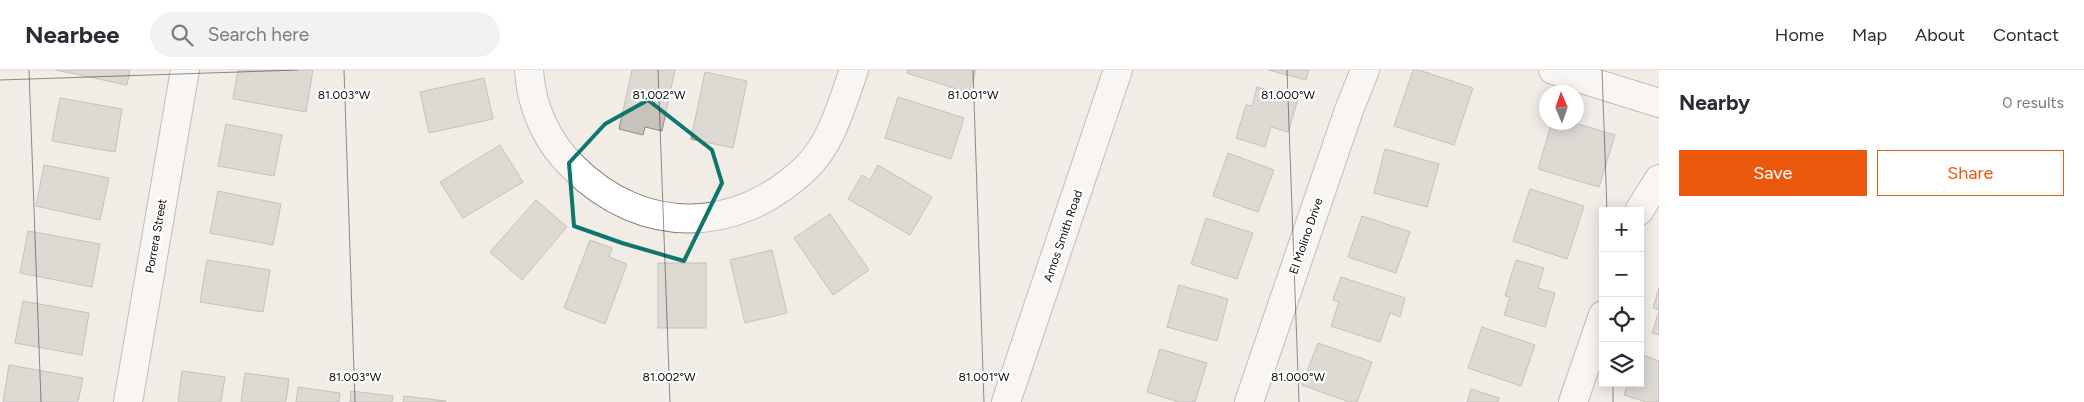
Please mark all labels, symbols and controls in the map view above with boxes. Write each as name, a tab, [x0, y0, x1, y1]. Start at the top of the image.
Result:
search box	[150, 12, 500, 57]
text: Nearbee	[25, 20, 120, 49]
icon: search	[168, 21, 196, 49]
text: Search here	[208, 23, 309, 46]
text: Home	[1775, 24, 1824, 46]
text: Map	[1852, 24, 1887, 46]
text: About	[1915, 24, 1965, 46]
text: Contact	[1993, 24, 2059, 46]
north arrow	[1539, 85, 1584, 130]
text: 81.003°W	[318, 88, 371, 102]
text: 81.002°W	[633, 88, 686, 102]
text: 81.001°W	[947, 88, 999, 102]
text: 81.000°W	[1261, 88, 1315, 102]
text: Nearby	[1679, 90, 1750, 115]
text: 0 results	[2002, 93, 2064, 112]
button: Save	[1679, 150, 1867, 196]
button: Share	[1877, 150, 2064, 196]
street label: Amos Smith Road	[1041, 188, 1085, 284]
street label: El Molino Drive	[1286, 196, 1326, 276]
street label: Porrera Street	[143, 197, 170, 274]
map controls	[1599, 207, 1644, 387]
button: +	[1599, 207, 1644, 252]
button: −	[1599, 252, 1644, 297]
button: locate	[1599, 297, 1644, 342]
button: layers	[1599, 342, 1644, 387]
text: 81.003°W	[329, 370, 382, 384]
text: 81.002°W	[643, 370, 696, 384]
text: 81.001°W	[958, 370, 1010, 384]
text: 81.000°W	[1271, 370, 1325, 384]

